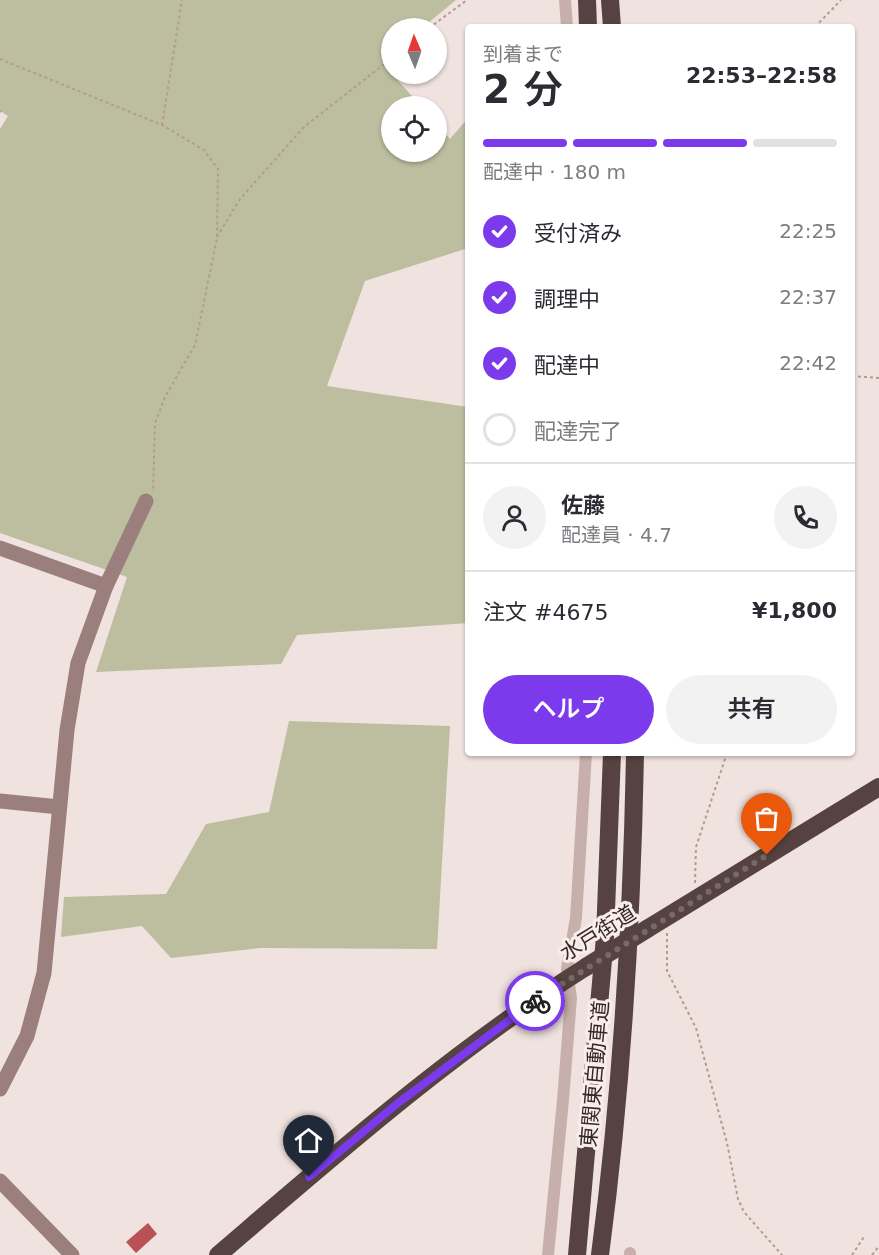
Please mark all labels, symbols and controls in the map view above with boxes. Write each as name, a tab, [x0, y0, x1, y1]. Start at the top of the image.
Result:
north arrow	[381, 18, 447, 84]
map controls	[381, 18, 447, 162]
text: 到着まで	[483, 42, 563, 66]
text: 22:53–22:58	[686, 63, 837, 88]
text: 2 分	[483, 67, 563, 112]
button: locate	[381, 96, 447, 162]
text: 配達中 · 180 m	[483, 160, 626, 184]
icon: check	[483, 215, 516, 248]
text: 22:25	[779, 219, 837, 243]
text: 受付済み	[534, 221, 622, 246]
icon: check	[483, 281, 516, 314]
text: 22:37	[779, 285, 837, 309]
text: 調理中	[534, 287, 600, 312]
icon: check	[483, 347, 516, 380]
text: 22:42	[779, 351, 837, 375]
text: 配達中	[534, 353, 600, 378]
text: 配達完了	[534, 419, 622, 444]
button: person	[483, 486, 546, 549]
button: phone	[774, 486, 837, 549]
text: 佐藤	[561, 493, 605, 518]
text: 配達員 · 4.7	[561, 523, 672, 547]
text: ¥1,800	[752, 598, 837, 623]
text: 注文 #4675	[483, 600, 608, 625]
button: ヘルプ	[483, 675, 654, 744]
button: 共有	[666, 675, 837, 744]
pin	[741, 793, 792, 855]
icon: bag	[750, 802, 783, 835]
street label: 水戸街道	[556, 901, 640, 965]
courier	[505, 971, 565, 1031]
icon: bike	[519, 985, 552, 1018]
street label: 東関東自動車道	[577, 1000, 613, 1148]
pin	[283, 1115, 334, 1177]
icon: home	[292, 1124, 325, 1157]

